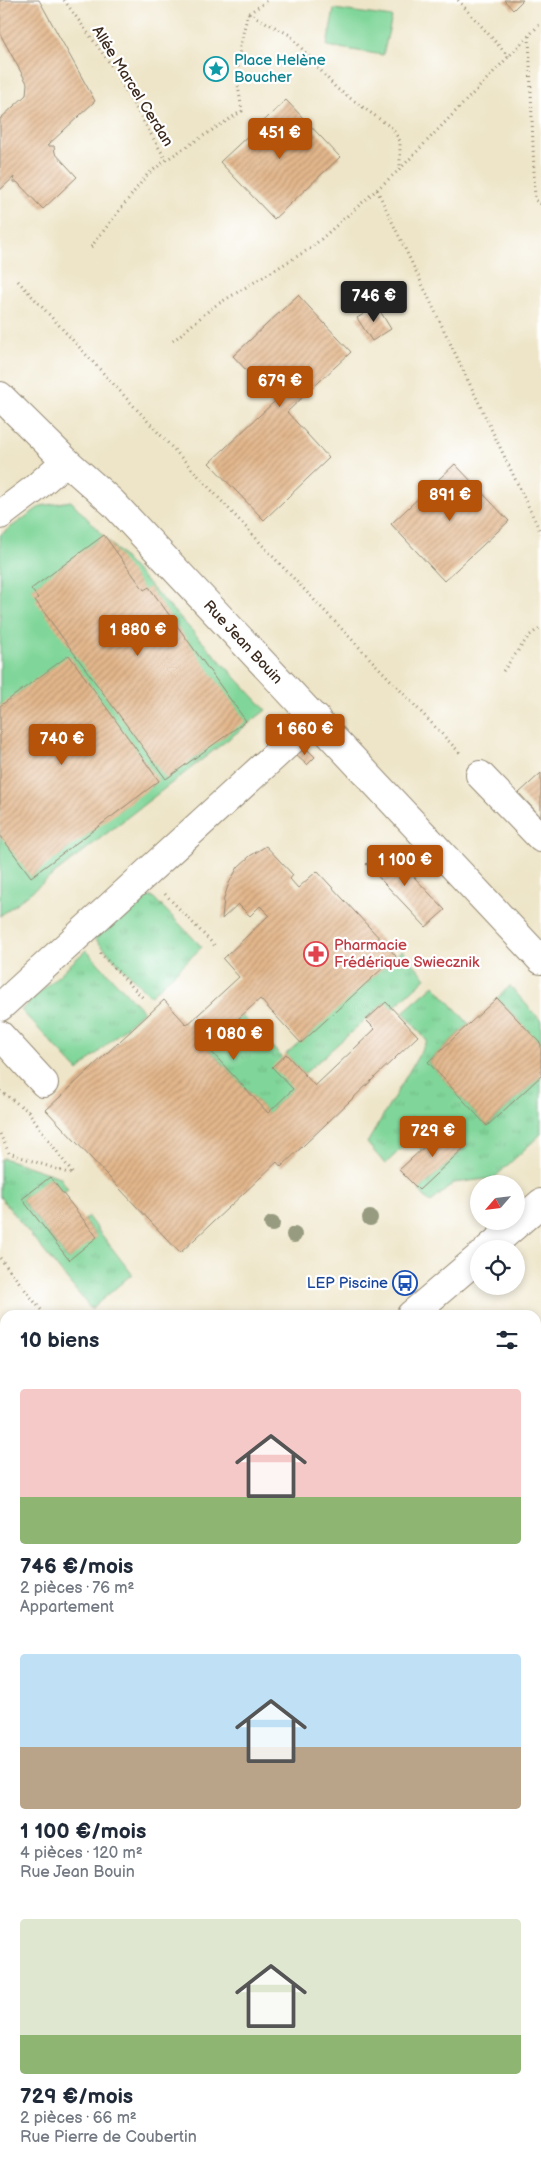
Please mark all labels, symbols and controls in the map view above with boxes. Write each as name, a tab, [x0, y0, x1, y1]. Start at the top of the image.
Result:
street label: Allée Marcel Cerdan	[88, 22, 177, 150]
place label: Place Helène Boucher	[234, 51, 326, 87]
place icon: Place Helène Boucher	[203, 56, 229, 82]
pin: 451 €	[245, 118, 315, 160]
text: 451 €	[259, 124, 301, 143]
pin: 746 €	[339, 280, 409, 323]
text: 746 €	[352, 287, 396, 306]
pin: 679 €	[245, 366, 315, 408]
text: 679 €	[258, 372, 302, 391]
pin: 891 €	[415, 480, 485, 522]
text: 891 €	[429, 486, 471, 505]
street label: Rue Jean Bouin	[199, 596, 286, 688]
pin: 1 880 €	[92, 614, 184, 657]
text: 1 880 €	[110, 621, 166, 640]
pin: 1 660 €	[259, 714, 351, 756]
text: 1 660 €	[277, 720, 333, 739]
pin: 740 €	[27, 724, 97, 766]
text: 740 €	[40, 730, 84, 749]
pin: 1 100 €	[359, 844, 451, 887]
text: 1 100 €	[378, 851, 432, 870]
place label: Pharmacie Frédérique Swiecznik	[334, 936, 480, 972]
pharmacy icon: Pharmacie Frédérique Swiecznik	[303, 941, 329, 967]
pin: 1 080 €	[188, 1018, 280, 1061]
text: 1 080 €	[206, 1025, 263, 1044]
pin: 729 €	[398, 1116, 468, 1158]
text: 729 €	[411, 1122, 455, 1141]
north arrow	[470, 1175, 525, 1230]
map controls	[470, 1175, 525, 1295]
button: locate	[470, 1240, 525, 1295]
bus stop icon: LEP Piscine	[392, 1270, 418, 1296]
place label: LEP Piscine	[307, 1274, 388, 1293]
icon: filters	[493, 1326, 521, 1354]
text: 10 biens	[20, 1328, 99, 1353]
icon: home	[226, 1421, 316, 1511]
text: 746 €/mois	[20, 1554, 133, 1579]
text: 2 pièces · 76 m²	[20, 1579, 134, 1598]
text: Appartement	[20, 1598, 114, 1617]
icon: home	[226, 1686, 316, 1776]
text: 1 100 €/mois	[20, 1819, 146, 1844]
text: 4 pièces · 120 m²	[20, 1844, 143, 1863]
text: Rue Jean Bouin	[20, 1863, 135, 1882]
icon: home	[226, 1951, 316, 2041]
text: 729 €/mois	[20, 2084, 133, 2109]
text: 2 pièces · 66 m²	[20, 2109, 137, 2128]
text: Rue Pierre de Coubertin	[20, 2128, 197, 2147]

